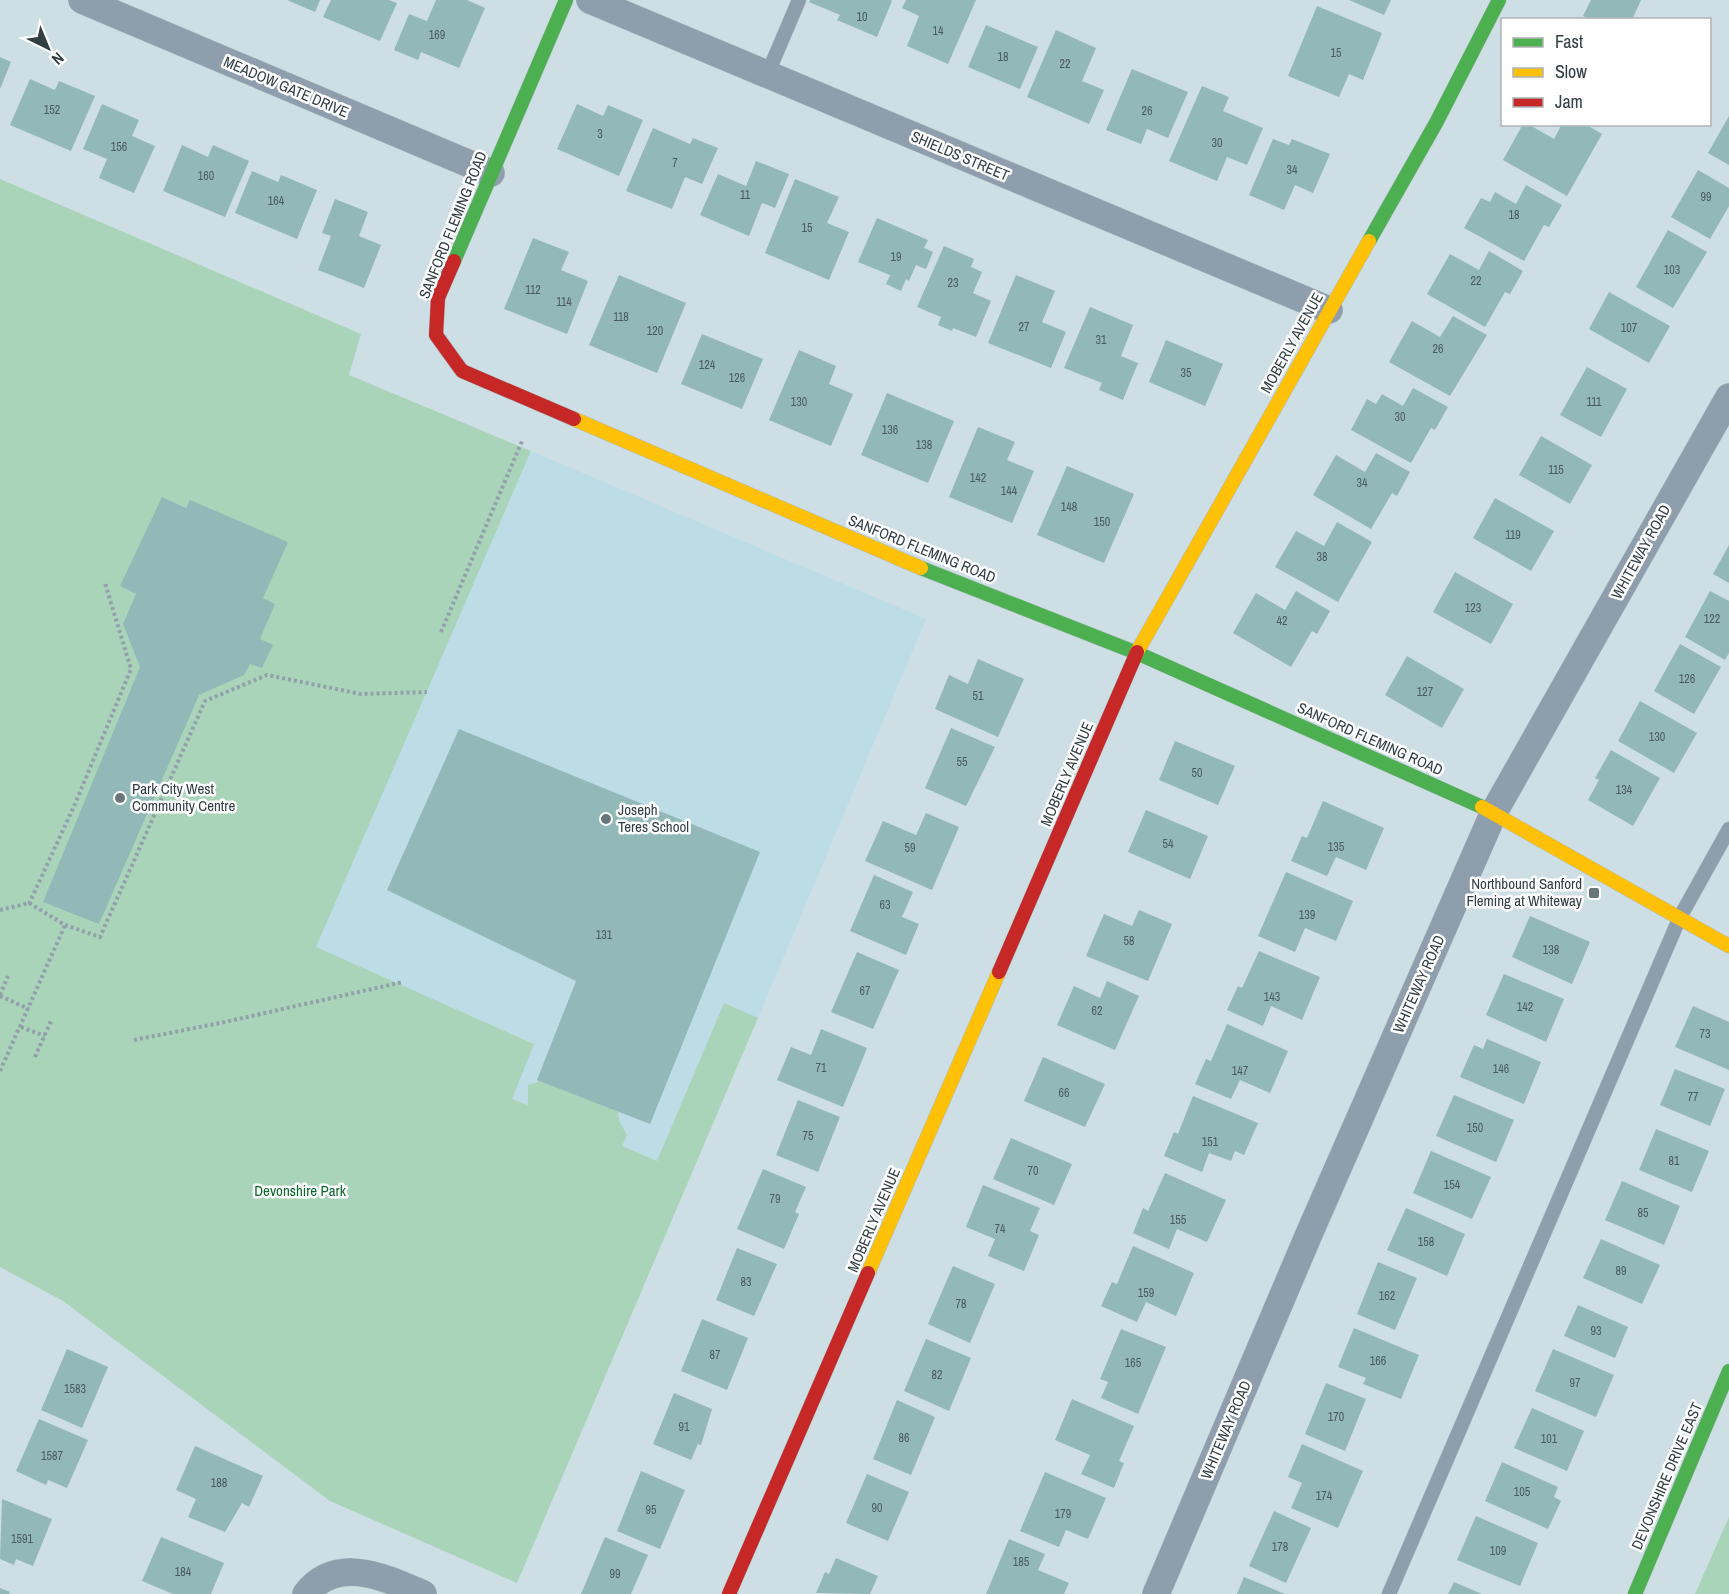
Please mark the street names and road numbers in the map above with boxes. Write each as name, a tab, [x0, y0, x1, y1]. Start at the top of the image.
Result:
street label: MEADOW GATE DRIVE	[221, 51, 352, 122]
street label: SHIELDS STREET	[908, 125, 1013, 186]
street label: SANFORD FLEMING ROAD	[413, 148, 492, 302]
street label: MOBERLY AVENUE	[1255, 289, 1328, 397]
street label: WHITEWAY ROAD	[1606, 501, 1675, 603]
street label: SANFORD FLEMING ROAD	[845, 509, 999, 588]
street label: SANFORD FLEMING ROAD	[1294, 697, 1446, 780]
street label: MOBERLY AVENUE	[1035, 718, 1098, 829]
street label: WHITEWAY ROAD	[1388, 931, 1450, 1036]
street label: MOBERLY AVENUE	[842, 1164, 905, 1275]
street label: WHITEWAY ROAD	[1195, 1377, 1256, 1482]
street label: DEVONSHIRE DRIVE EAST	[1626, 1399, 1707, 1553]

